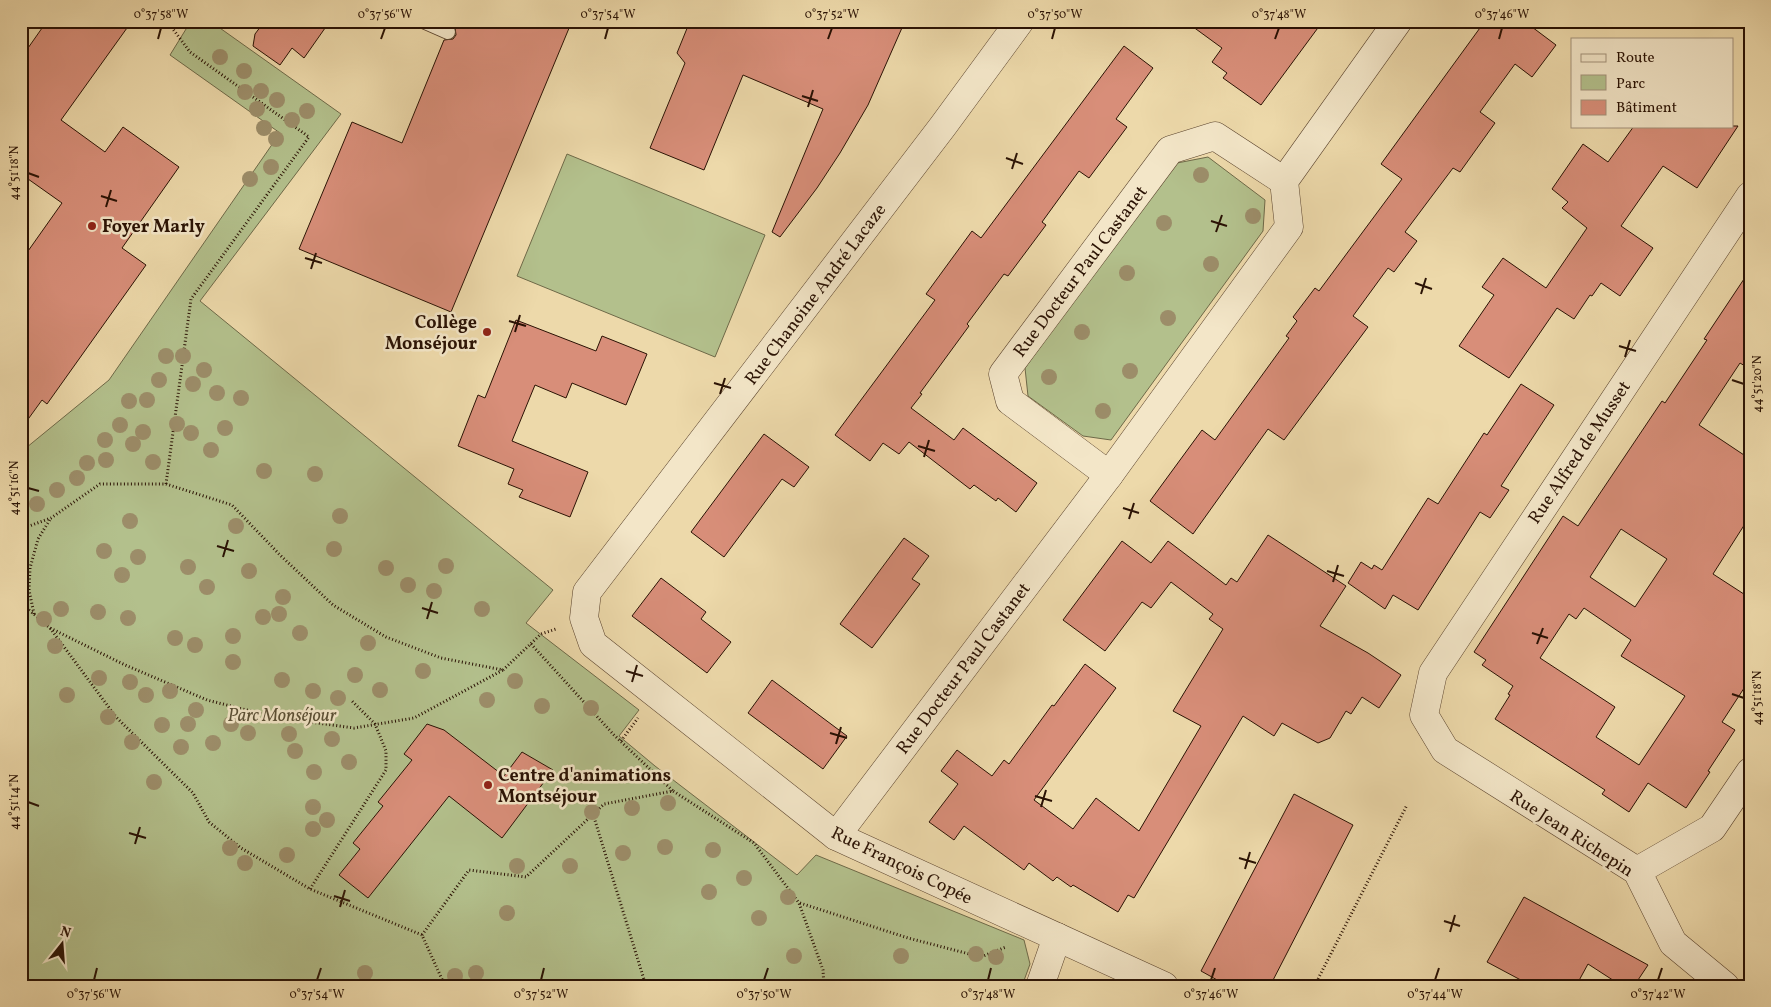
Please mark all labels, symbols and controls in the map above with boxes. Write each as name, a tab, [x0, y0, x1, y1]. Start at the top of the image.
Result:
text: 0°37'58"W	[134, 7, 188, 23]
text: 0°37'56"W	[358, 7, 412, 23]
text: 0°37'54"W	[580, 7, 636, 23]
text: 0°37'52"W	[805, 7, 859, 23]
text: 0°37'50"W	[1027, 7, 1083, 23]
text: 0°37'48"W	[1252, 7, 1306, 23]
text: 0°37'46"W	[1475, 7, 1529, 23]
legend	[1571, 38, 1734, 128]
text: Route	[1616, 48, 1655, 69]
text: Parc	[1616, 74, 1645, 95]
text: Bâtiment	[1616, 98, 1677, 119]
text: 44°51'18"N	[7, 145, 23, 201]
street label: Rue Docteur Paul Castanet	[1008, 181, 1154, 363]
street label: Rue Chanoine André Lacaze	[740, 199, 893, 391]
place label: Foyer Marly	[102, 215, 205, 240]
marker: Foyer Marly	[86, 220, 98, 232]
place label: Collège Monséjour	[385, 311, 477, 357]
marker: Collège Monséjour	[481, 326, 493, 338]
text: 44°51'20"N	[1750, 355, 1766, 413]
street label: Rue Alfred de Musset	[1523, 376, 1638, 529]
text: 44°51'16"N	[7, 460, 23, 516]
street label: Rue Docteur Paul Castanet	[891, 578, 1037, 760]
text: 44°51'18"N	[1750, 670, 1766, 726]
park label: Parc Monséjour	[227, 704, 337, 729]
place label: Centre d'animations Montséjour	[498, 764, 671, 810]
text: 44°51'14"N	[7, 774, 23, 830]
marker: Centre d'animations Montséjour	[482, 779, 494, 791]
street label: Rue Jean Richepin	[1504, 785, 1638, 884]
street label: Rue François Copée	[826, 821, 976, 911]
north arrow	[38, 920, 88, 970]
text: N	[58, 922, 73, 944]
text: 0°37'56"W	[67, 987, 121, 1003]
text: 0°37'54"W	[289, 987, 345, 1003]
text: 0°37'52"W	[514, 987, 568, 1003]
text: 0°37'50"W	[736, 987, 792, 1003]
text: 0°37'48"W	[961, 987, 1015, 1003]
text: 0°37'46"W	[1184, 987, 1238, 1003]
text: 0°37'44"W	[1407, 987, 1463, 1003]
text: 0°37'42"W	[1631, 987, 1685, 1003]

